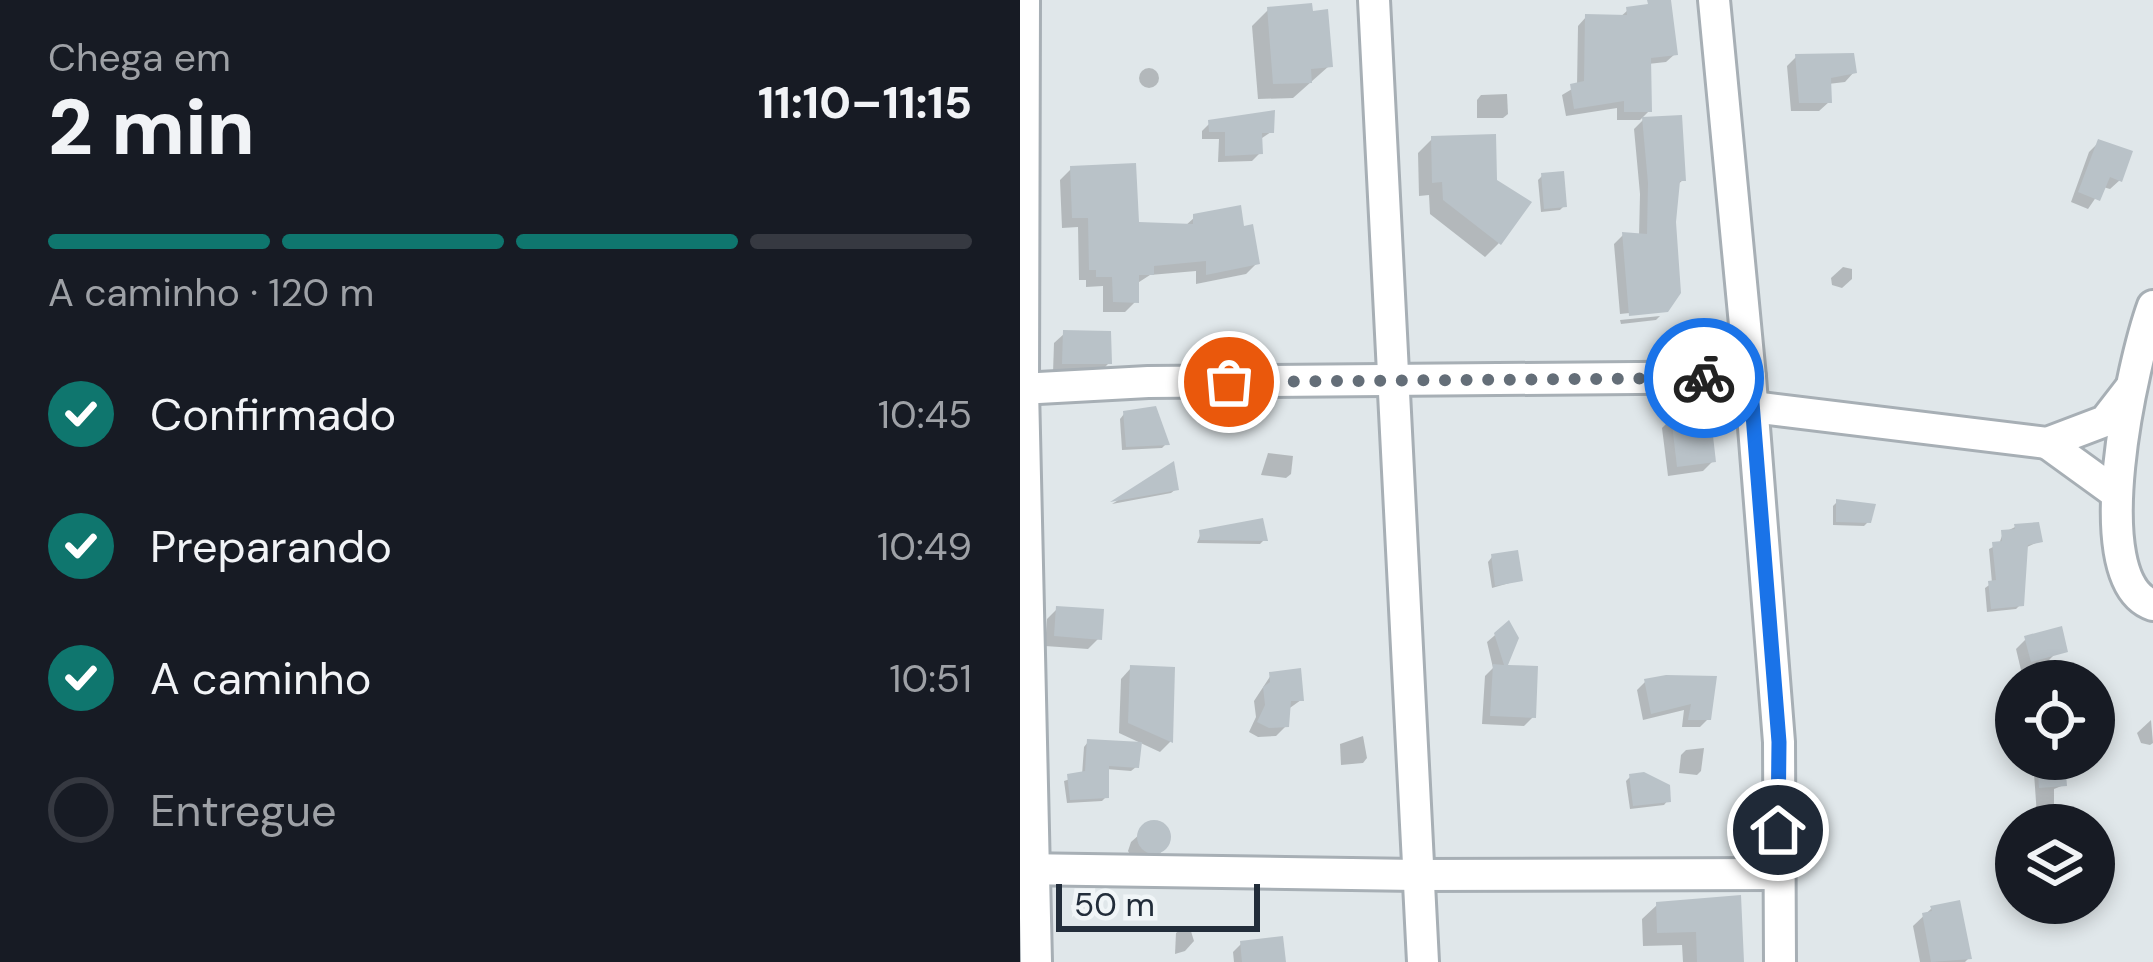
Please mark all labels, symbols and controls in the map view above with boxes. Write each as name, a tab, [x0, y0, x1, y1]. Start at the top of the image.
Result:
text: Chega em	[48, 32, 231, 83]
text: 11:10–11:15	[758, 73, 972, 132]
text: 2 min	[48, 77, 255, 178]
text: A caminho · 120 m	[48, 267, 374, 318]
courier	[1644, 318, 1764, 438]
pin	[1178, 331, 1280, 433]
icon: bike	[1671, 345, 1737, 411]
icon: bag	[1196, 349, 1262, 415]
icon: check	[48, 381, 114, 447]
text: Confirmado	[150, 385, 396, 444]
text: 10:45	[878, 389, 972, 440]
icon: check	[48, 513, 114, 579]
text: Preparando	[150, 517, 392, 576]
text: 10:49	[877, 521, 972, 572]
icon: check	[48, 645, 114, 711]
text: A caminho	[150, 649, 371, 708]
text: 10:51	[889, 653, 972, 704]
map controls	[1995, 660, 2115, 924]
button: locate	[1995, 660, 2115, 780]
pin	[1727, 779, 1829, 881]
text: Entregue	[150, 781, 337, 840]
icon: home	[1745, 797, 1811, 863]
button: layers	[1995, 804, 2115, 924]
scale bar	[1056, 878, 1260, 931]
text: 50 m	[1074, 883, 1155, 926]

